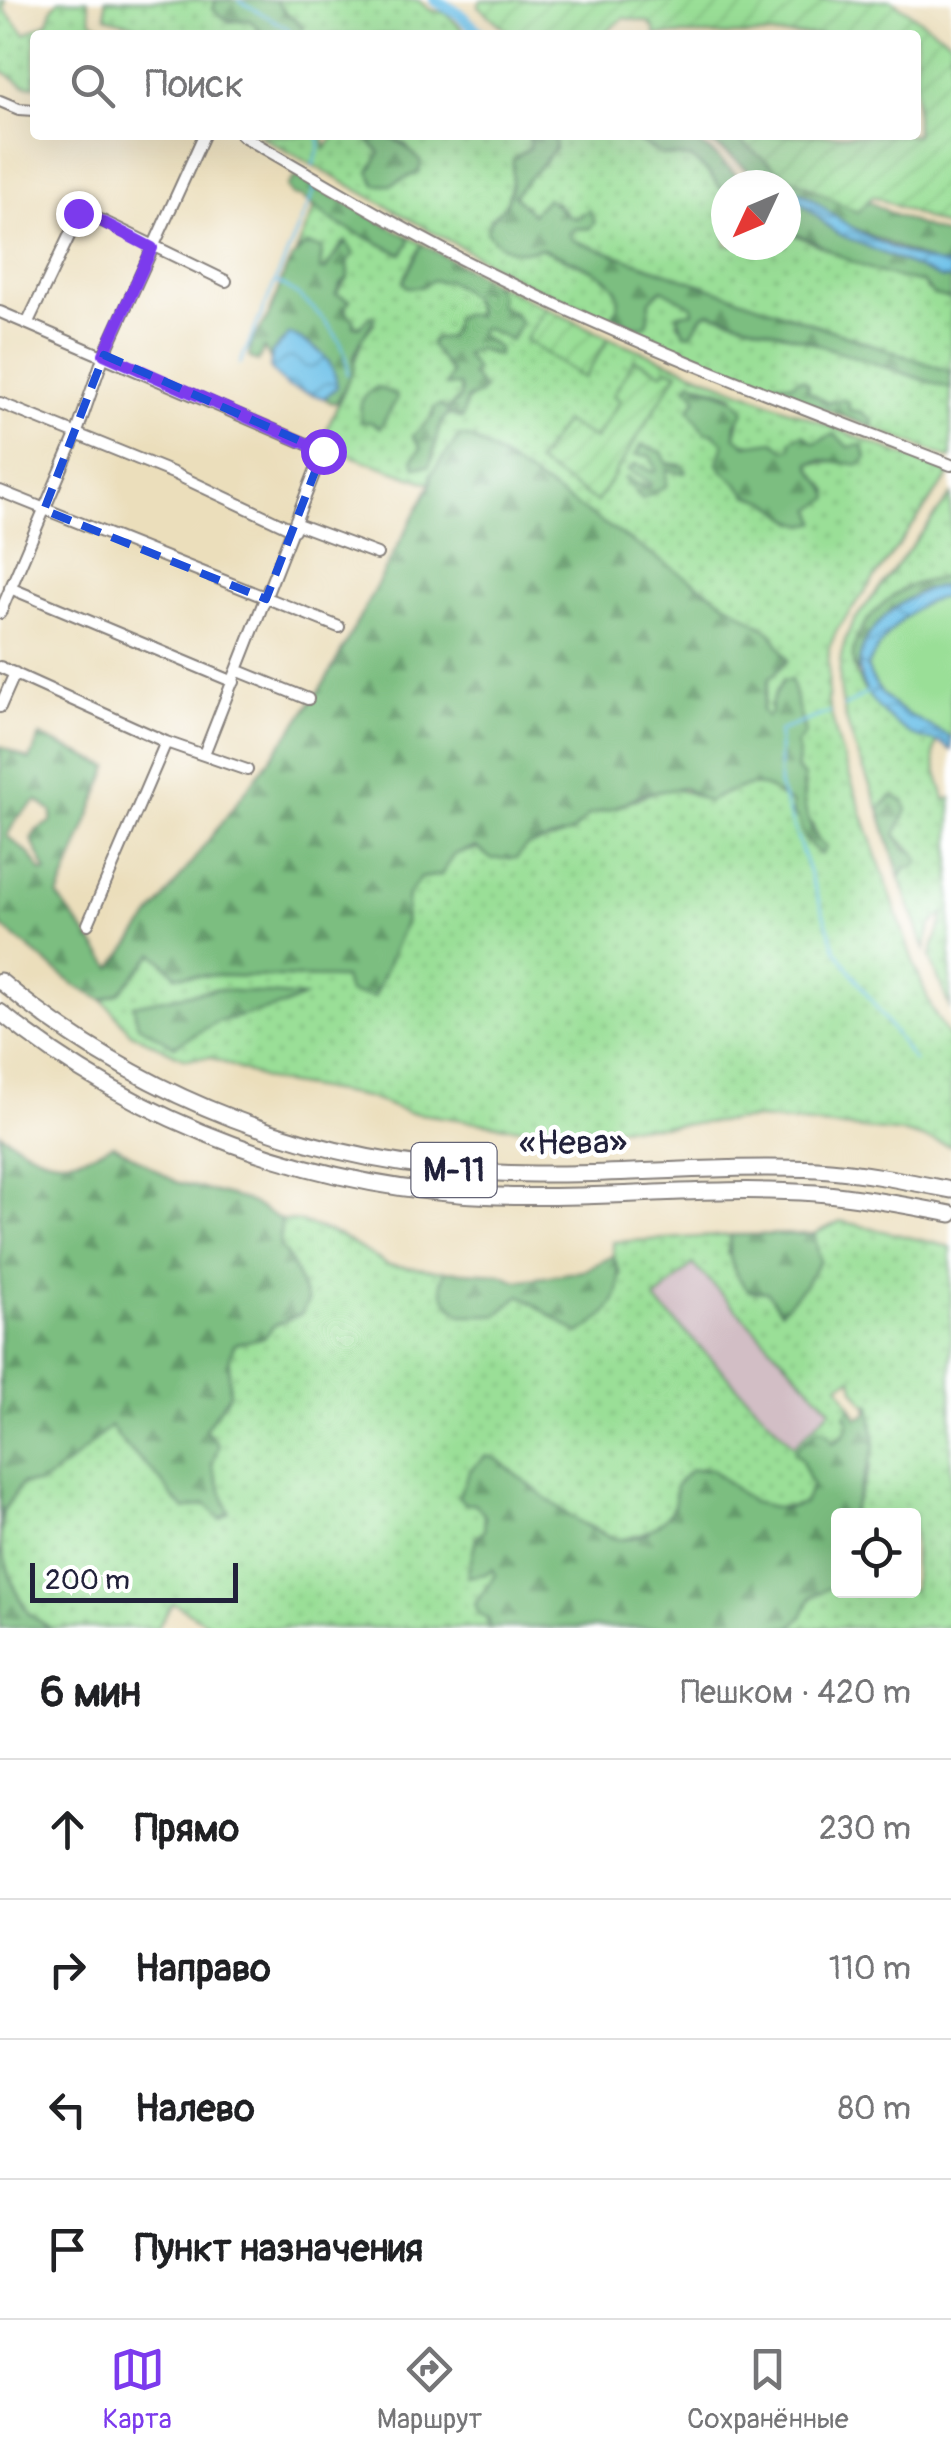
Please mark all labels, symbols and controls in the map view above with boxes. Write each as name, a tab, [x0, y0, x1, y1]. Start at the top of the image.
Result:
search box	[30, 30, 921, 140]
icon: search	[65, 58, 120, 113]
text: Поиск	[145, 61, 244, 109]
north arrow	[711, 170, 801, 260]
route end	[56, 191, 102, 237]
route start	[301, 429, 347, 475]
street label: «Нева»	[519, 1120, 628, 1166]
road number: М-11	[412, 1143, 496, 1197]
map controls	[831, 1508, 921, 1598]
button: locate	[831, 1508, 921, 1598]
scale bar	[30, 1558, 238, 1602]
text: 200 m	[45, 1563, 130, 1598]
text: 6 мин	[40, 1667, 141, 1719]
text: Пешком · 420 m	[681, 1673, 911, 1713]
icon: ahead	[40, 1802, 95, 1857]
text: Прямо	[135, 1805, 239, 1853]
text: 230 m	[819, 1809, 911, 1849]
icon: right	[40, 1942, 95, 1997]
text: Направо	[135, 1945, 271, 1993]
text: 110 m	[829, 1949, 911, 1989]
icon: left	[40, 2082, 95, 2137]
text: Налево	[135, 2085, 255, 2133]
text: 80 m	[838, 2089, 911, 2129]
icon: arrive	[40, 2222, 95, 2277]
text: Пункт назначения	[135, 2225, 423, 2273]
tab: Карта	[102, 2342, 172, 2437]
tab: Маршрут	[377, 2342, 482, 2437]
tab: Сохранённые	[687, 2342, 849, 2437]

